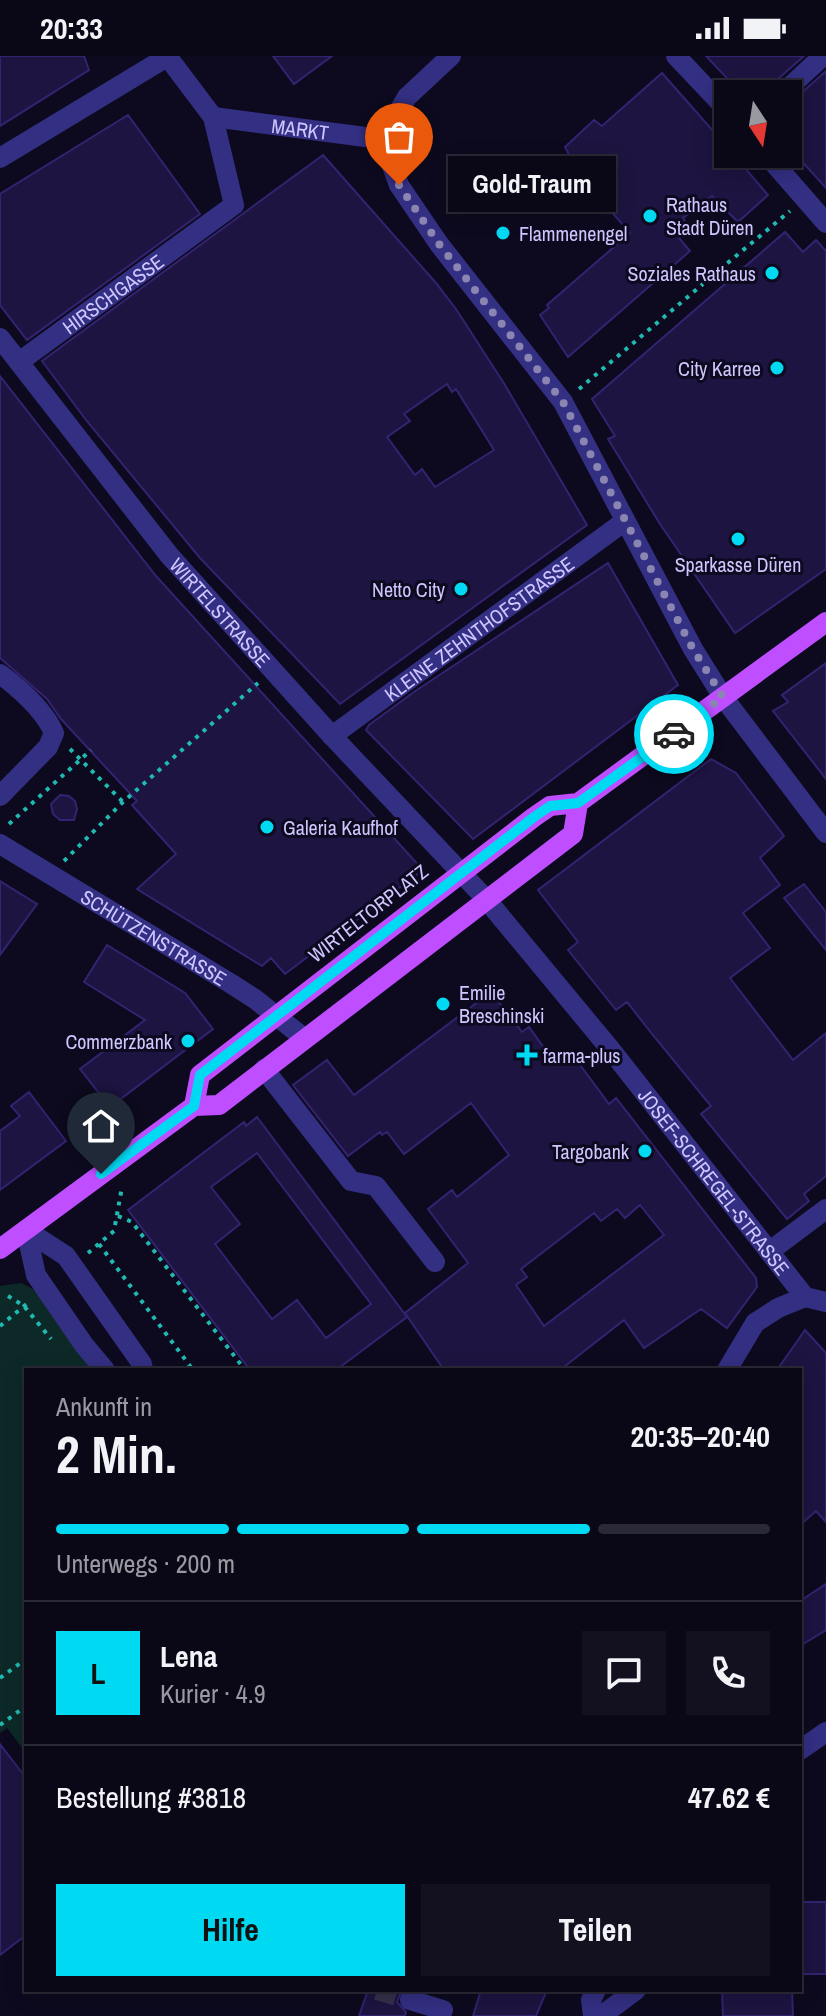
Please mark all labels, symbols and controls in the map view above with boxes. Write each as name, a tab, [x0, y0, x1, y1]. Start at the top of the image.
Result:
text: 20:33	[40, 8, 103, 48]
north arrow	[714, 80, 802, 168]
map controls	[714, 80, 802, 168]
pin	[365, 103, 433, 185]
street label: MARKT	[270, 111, 330, 146]
icon: bag	[377, 115, 421, 159]
callout: Gold-Traum	[447, 157, 615, 213]
text: Gold-Traum	[472, 166, 592, 201]
place label: Rathaus Stadt Düren	[666, 191, 754, 241]
marker: Rathaus Stadt Düren	[641, 207, 659, 225]
place label: Flammenengel	[519, 220, 627, 247]
marker: Flammenengel	[494, 224, 512, 242]
street label: HIRSCHGASSE	[56, 247, 169, 340]
place label: Soziales Rathaus	[627, 260, 756, 287]
marker: Soziales Rathaus	[763, 264, 781, 282]
place label: City Karree	[678, 355, 761, 382]
marker: City Karree	[768, 359, 786, 377]
marker: Sparkasse Düren	[729, 530, 747, 548]
street label: KLEINE ZEHNTHOFSTRASSE	[378, 550, 579, 707]
place label: Sparkasse Düren	[675, 551, 801, 578]
street label: WIRTELSTRASSE	[164, 552, 277, 673]
place label: Netto City	[372, 576, 446, 603]
marker: Netto City	[452, 580, 470, 598]
courier	[634, 694, 714, 774]
icon: car	[652, 712, 696, 756]
place label: Galeria Kaufhof	[283, 814, 398, 841]
marker: Galeria Kaufhof	[258, 818, 276, 836]
street label: WIRTELTORPLATZ	[303, 858, 433, 968]
street label: SCHÜTZENSTRASSE	[76, 883, 232, 992]
place label: Emilie Breschinski	[459, 979, 545, 1029]
marker: Emilie Breschinski	[434, 995, 452, 1013]
place label: Commerzbank	[65, 1028, 173, 1055]
marker: Commerzbank	[179, 1032, 197, 1050]
place label: farma-plus	[543, 1042, 620, 1069]
marker: farma-plus	[518, 1046, 536, 1064]
street label: JOSEF-SCHREGEL-STRASSE	[632, 1082, 796, 1280]
pin	[67, 1092, 135, 1174]
icon: home	[79, 1104, 123, 1148]
place label: Targobank	[552, 1138, 630, 1165]
marker: Targobank	[636, 1142, 654, 1160]
text: Ankunft in	[56, 1389, 152, 1424]
text: 20:35–20:40	[631, 1416, 770, 1456]
text: 2 Min.	[56, 1419, 177, 1489]
text: Unterwegs · 200 m	[56, 1546, 235, 1581]
button: chat	[582, 1631, 666, 1715]
button: phone	[686, 1631, 770, 1715]
text: Lena	[160, 1636, 217, 1676]
text: L	[90, 1653, 106, 1693]
text: Kurier · 4.9	[160, 1676, 265, 1711]
text: Bestellung #3818	[56, 1777, 246, 1817]
text: 47.62 €	[688, 1777, 770, 1817]
button: Hilfe	[56, 1884, 405, 1976]
button: Teilen	[421, 1884, 770, 1976]

